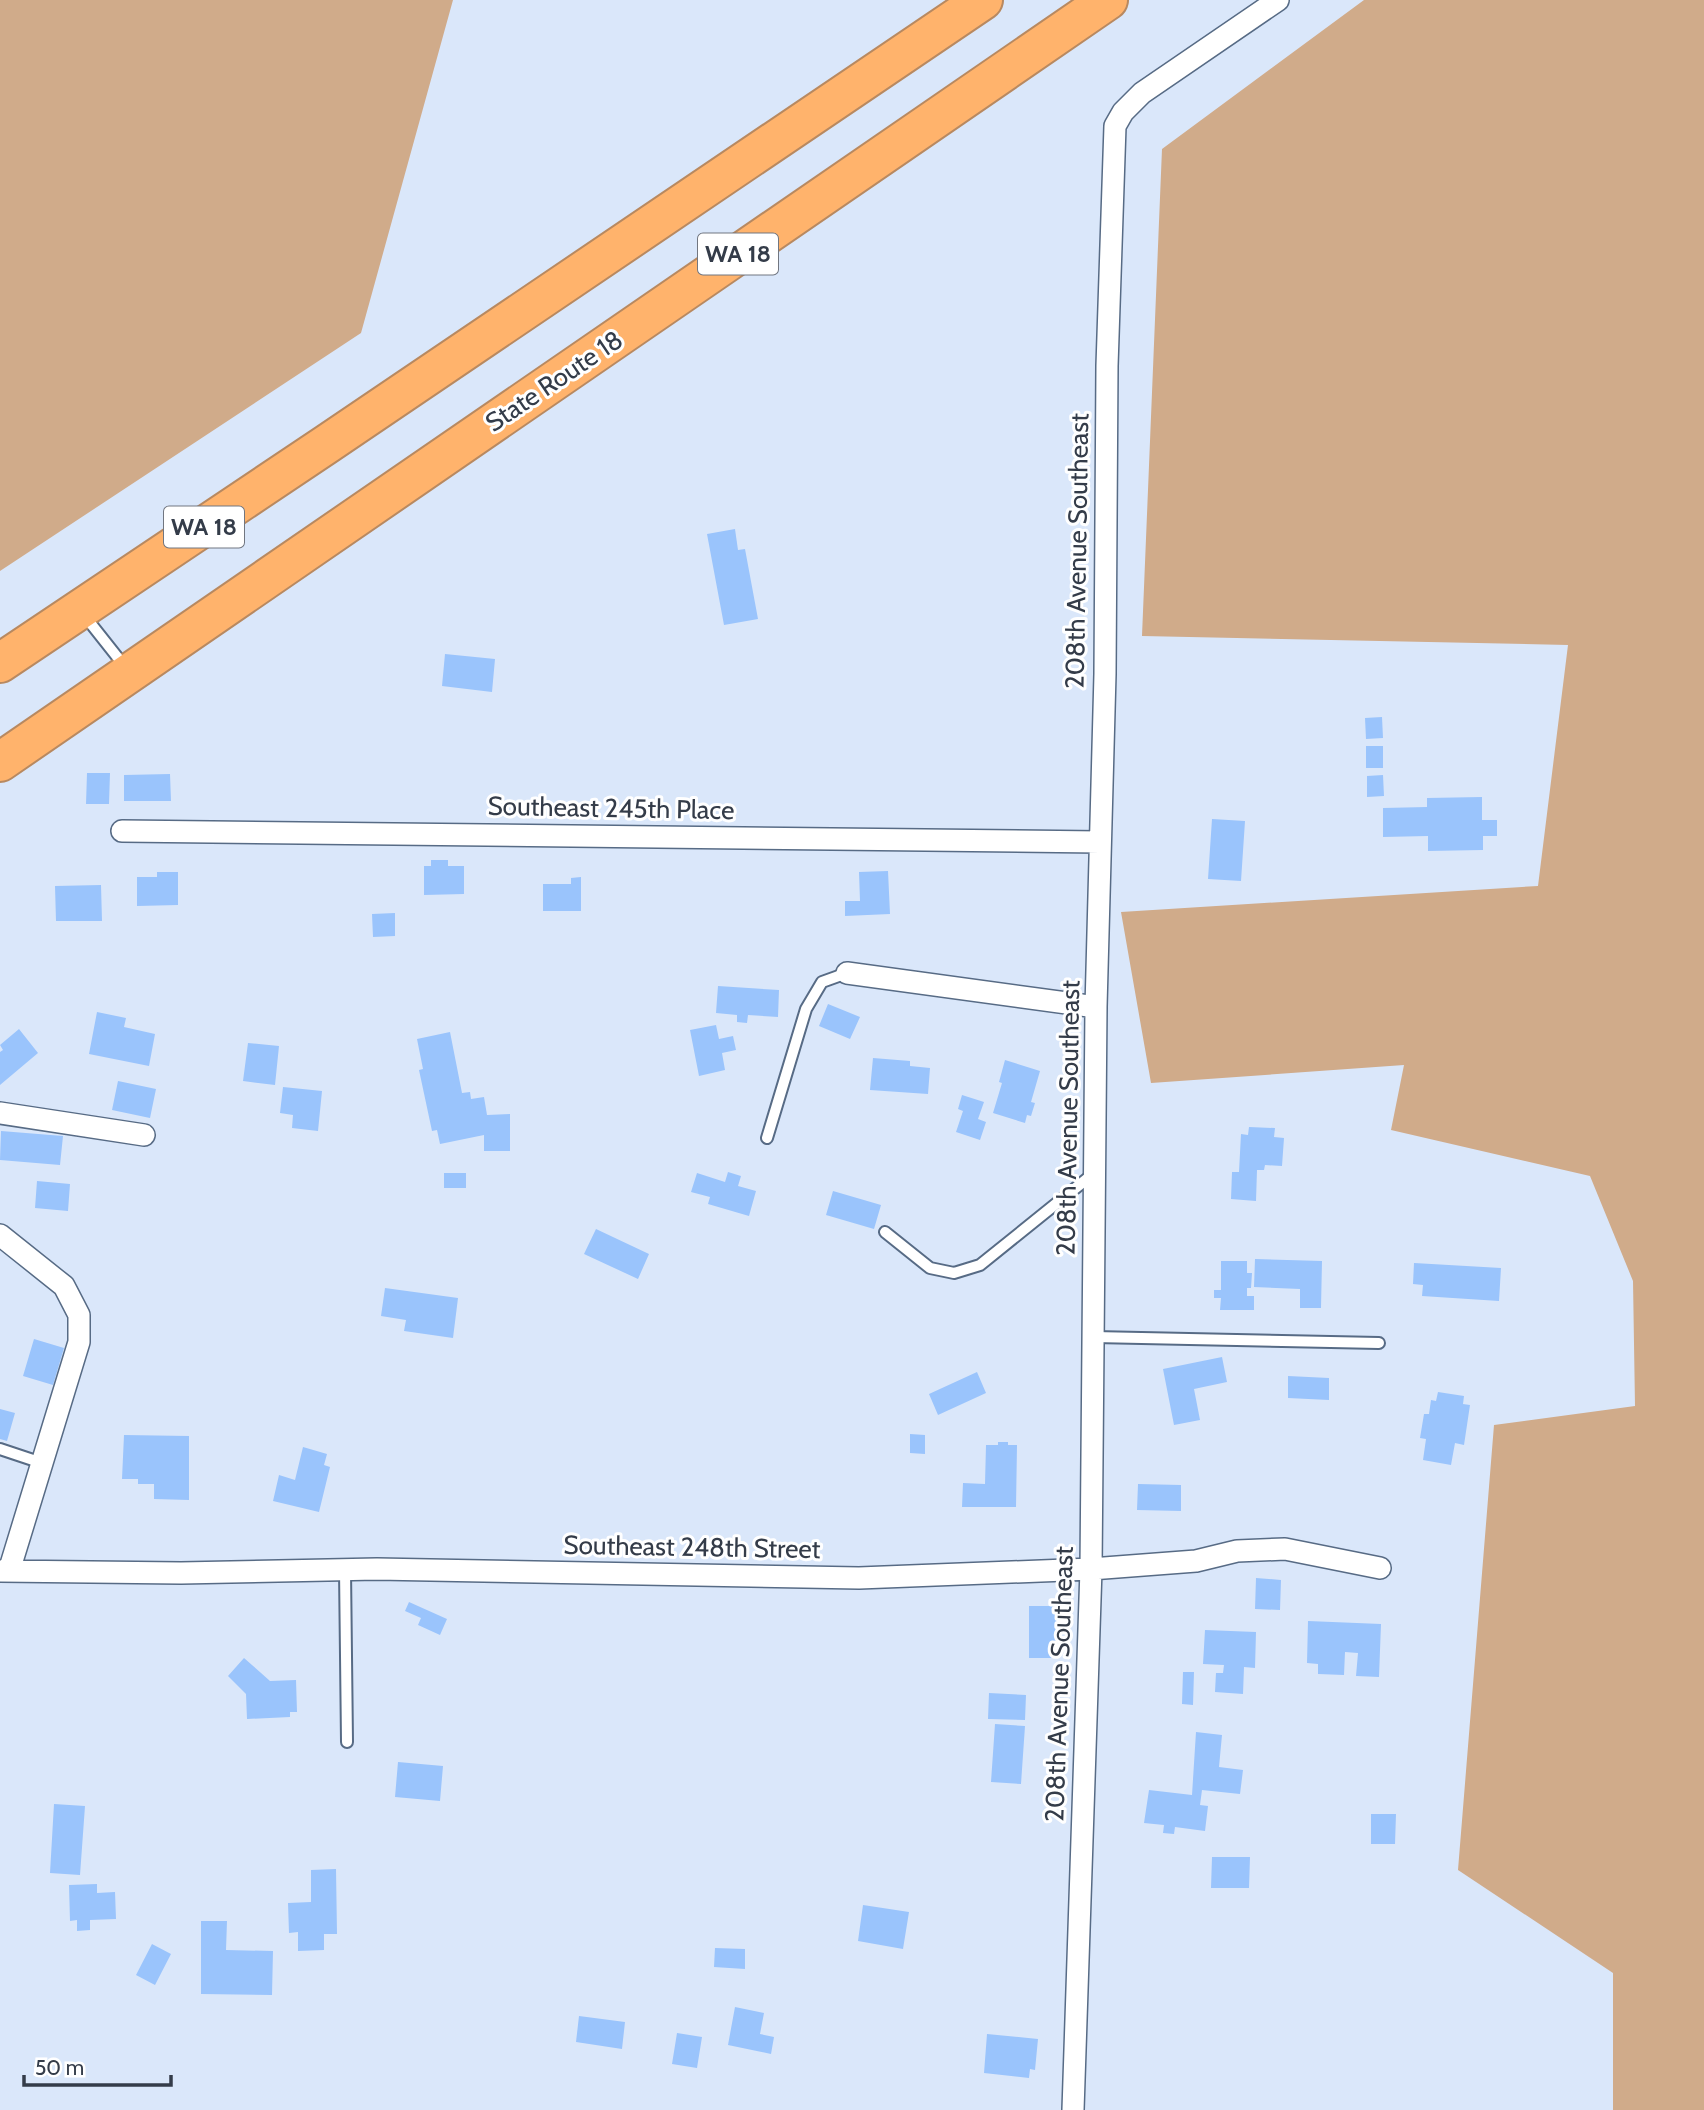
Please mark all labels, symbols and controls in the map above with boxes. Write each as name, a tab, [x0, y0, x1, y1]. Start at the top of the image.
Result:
road number: WA 18	[698, 233, 778, 274]
street label: State Route 18	[479, 323, 629, 439]
street label: 208th Avenue Southeast	[1059, 413, 1095, 689]
road number: WA 18	[164, 506, 244, 548]
street label: Southeast 245th Place	[487, 790, 735, 826]
street label: 208th Avenue Southeast	[1050, 980, 1086, 1256]
street label: Southeast 248th Street	[563, 1529, 821, 1565]
street label: 208th Avenue Southeast	[1038, 1545, 1080, 1822]
scale bar	[24, 2044, 172, 2088]
text: 50 m	[35, 2055, 84, 2080]

